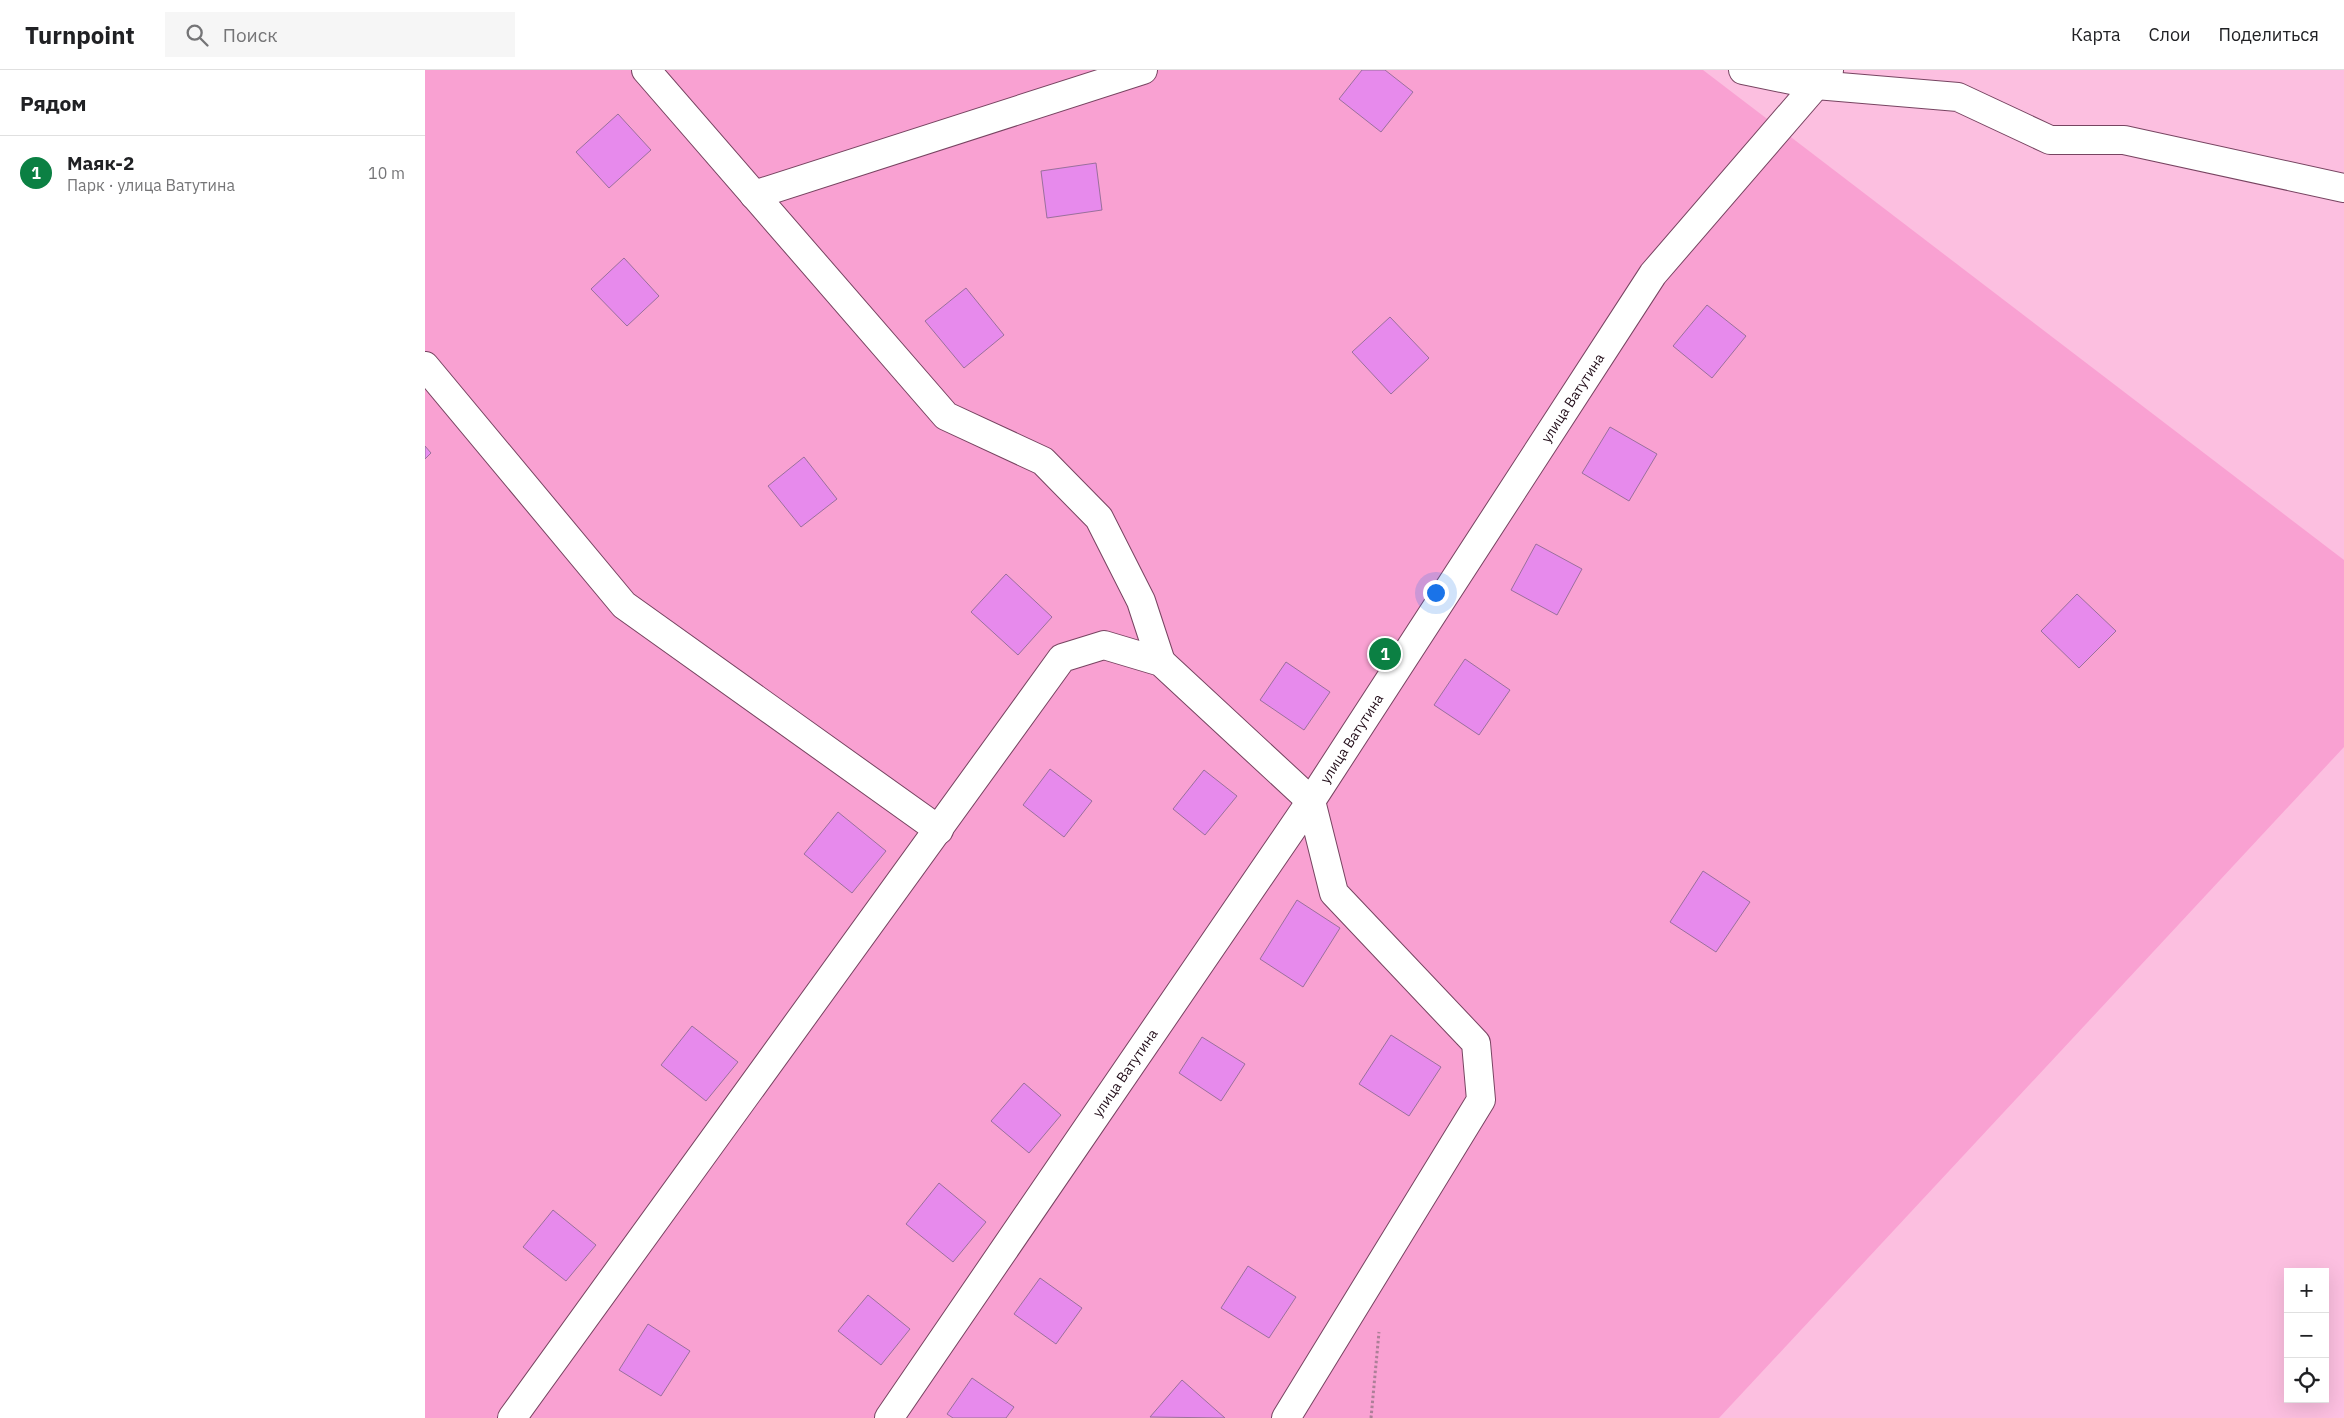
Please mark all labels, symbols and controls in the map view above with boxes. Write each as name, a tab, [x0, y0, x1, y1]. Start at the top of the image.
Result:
search box	[165, 12, 515, 57]
text: Turnpoint	[25, 19, 135, 51]
icon: search	[183, 21, 211, 49]
text: Поиск	[223, 23, 278, 47]
text: Карта	[2071, 23, 2121, 46]
text: Слои	[2149, 23, 2191, 46]
text: Поделиться	[2219, 23, 2319, 46]
text: Рядом	[20, 89, 87, 117]
text: Маяк-2	[67, 151, 134, 175]
text: 1	[31, 163, 41, 183]
text: 10 m	[368, 163, 405, 183]
text: Парк · улица Ватутина	[67, 175, 235, 195]
street label: улица Ватутина	[1537, 349, 1608, 446]
your location	[1423, 580, 1449, 606]
pin: 1	[1369, 635, 1401, 673]
street label: улица Ватутина	[1316, 690, 1387, 787]
street label: улица Ватутина	[1089, 1025, 1162, 1121]
map controls	[2284, 1268, 2329, 1403]
button: +	[2284, 1268, 2329, 1313]
button: −	[2284, 1313, 2329, 1358]
button: locate	[2284, 1358, 2329, 1403]

